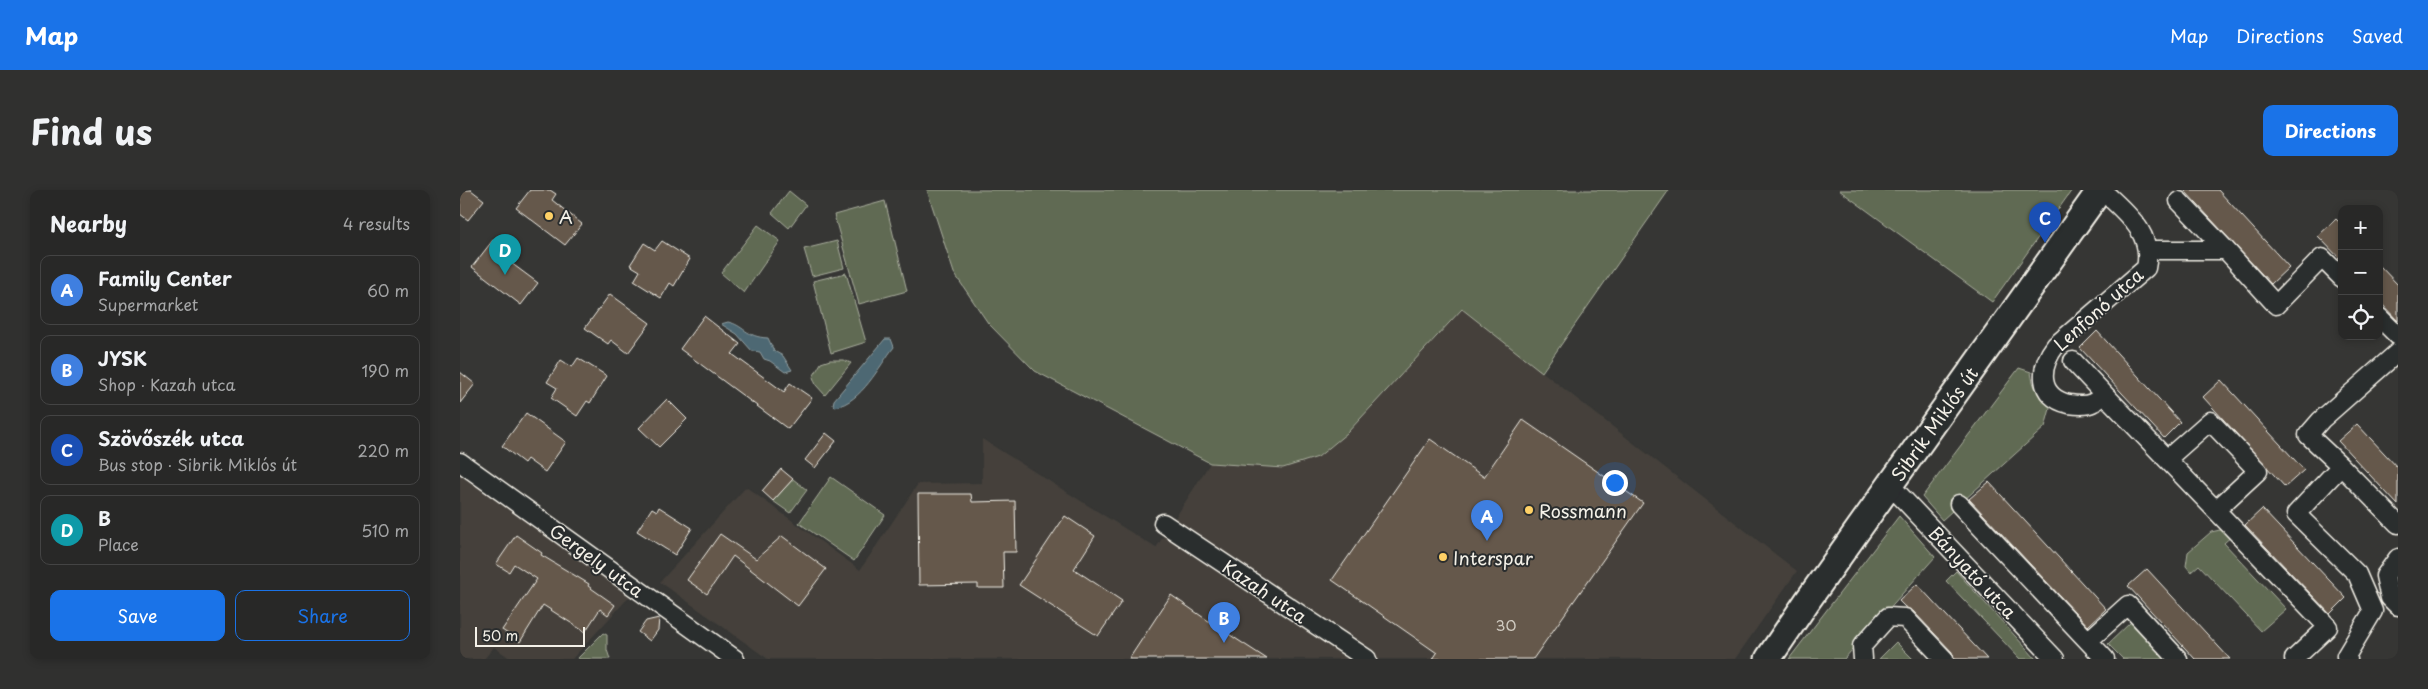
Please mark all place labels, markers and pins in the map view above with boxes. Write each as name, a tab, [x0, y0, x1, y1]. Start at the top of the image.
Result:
pin: C	[2029, 202, 2061, 243]
place label: A	[559, 203, 573, 230]
marker: A	[543, 210, 555, 222]
pin: D	[489, 234, 521, 275]
place label: Rossmann	[1539, 497, 1627, 524]
pin: A	[1471, 500, 1503, 541]
marker: Rossmann	[1523, 504, 1535, 516]
place label: Interspar	[1453, 544, 1534, 571]
marker: Interspar	[1437, 551, 1449, 563]
pin: B	[1208, 602, 1240, 643]

